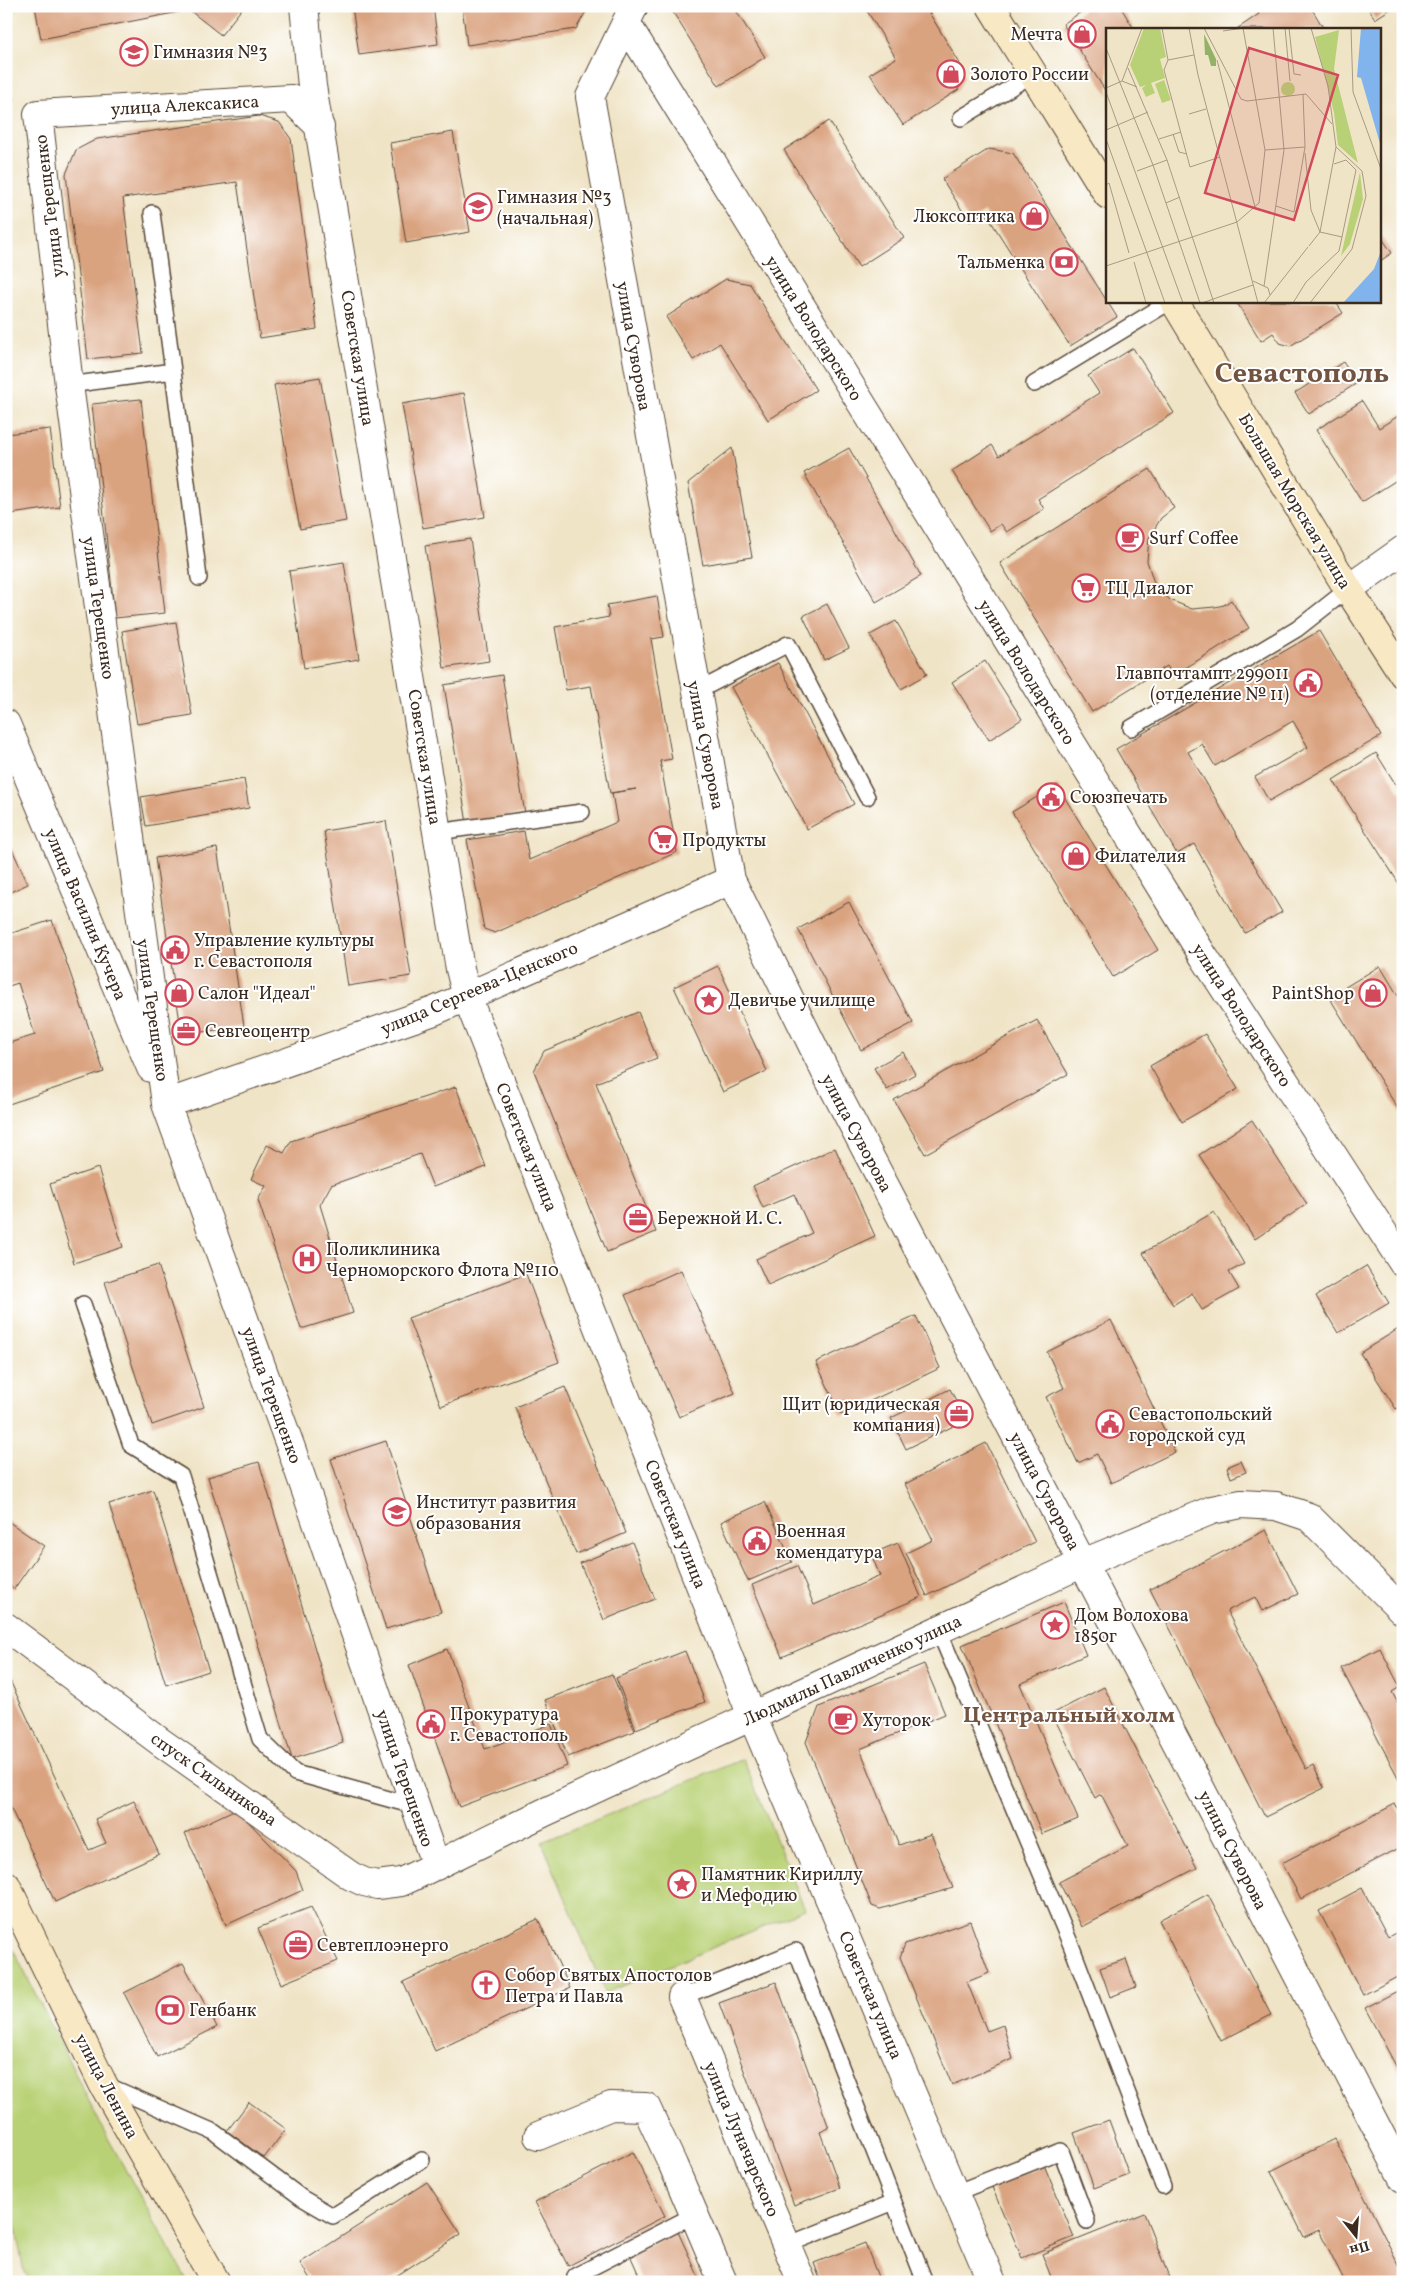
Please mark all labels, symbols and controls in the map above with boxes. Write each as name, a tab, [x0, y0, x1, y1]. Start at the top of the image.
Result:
shop icon: Мечта	[1067, 19, 1097, 49]
place label: Мечта	[1011, 23, 1063, 48]
inset map	[1106, 28, 1382, 302]
school or university icon: Гимназия №3	[119, 37, 149, 67]
place label: Гимназия №3	[153, 41, 268, 66]
shop icon: Золото России	[936, 59, 966, 89]
place label: Золото России	[970, 63, 1089, 88]
street label: улица Алексакиса	[110, 90, 260, 123]
street label: улица Терещенко	[29, 133, 72, 279]
place label: Гимназия №3 (начальная)	[497, 186, 612, 232]
school or university icon: Гимназия №3 (начальная)	[463, 192, 493, 222]
shop icon: Люксоптика	[1019, 201, 1049, 231]
place label: Люксоптика	[913, 205, 1015, 230]
bank icon: Тальменка	[1049, 247, 1079, 277]
street label: улица Володарского	[758, 251, 868, 406]
place label: Тальменка	[957, 251, 1045, 276]
street label: улица Суворова	[609, 280, 656, 413]
street label: Советская улица	[333, 289, 380, 428]
district label: Севастополь	[1215, 355, 1389, 394]
street label: Большая Морская улица	[1231, 409, 1356, 595]
cafe icon: Surf Coffee	[1115, 523, 1145, 553]
place label: Surf Coffee	[1149, 527, 1239, 552]
street label: улица Терещенко	[75, 535, 120, 681]
supermarket icon: ТЦ Диалог	[1071, 573, 1101, 603]
place label: ТЦ Диалог	[1105, 577, 1193, 602]
street label: улица Володарского	[971, 595, 1081, 750]
place label: Главпочтампт 299011 (отделение № 11)	[1116, 662, 1289, 708]
public building icon: Главпочтампт 299011 (отделение № 11)	[1293, 668, 1323, 698]
street label: улица Суворова	[680, 679, 729, 812]
street label: Советская улица	[400, 688, 447, 827]
public building icon: Союзпечать	[1036, 782, 1066, 812]
place label: Союзпечать	[1070, 786, 1168, 811]
street label: улица Василия Кучера	[37, 825, 132, 1005]
supermarket icon: Продукты	[648, 825, 678, 855]
place label: Продукты	[682, 829, 767, 854]
shop icon: Филателия	[1061, 841, 1091, 871]
place label: Филателия	[1095, 845, 1186, 870]
place label: Управление культуры г. Севастополя	[194, 929, 375, 975]
public building icon: Управление культуры г. Севастополя	[160, 935, 190, 965]
street label: улица Сергеева-Ценского	[377, 936, 582, 1042]
street label: улица Терещенко	[129, 937, 174, 1083]
street label: улица Володарского	[1185, 939, 1297, 1093]
shop icon: Салон "Идеал"	[164, 978, 194, 1008]
shop icon: PaintShop	[1358, 978, 1388, 1008]
place label: Салон "Идеал"	[198, 982, 316, 1007]
place label: PaintShop	[1272, 982, 1354, 1007]
place icon: Девичье училище	[694, 985, 724, 1015]
place label: Девичье училище	[728, 989, 875, 1014]
office icon: Севгеоцентр	[171, 1016, 201, 1046]
place label: Севгеоцентр	[205, 1020, 310, 1045]
street label: улица Суворова	[814, 1070, 898, 1198]
street label: Советская улица	[488, 1079, 563, 1216]
office icon: Бережной И. С.	[623, 1203, 653, 1233]
place label: Бережной И. С.	[657, 1207, 782, 1232]
place label: Поликлиника Черноморского Флота №110	[326, 1238, 559, 1284]
hospital icon: Поликлиника Черноморского Флота №110	[292, 1244, 322, 1274]
street label: улица Терещенко	[234, 1324, 307, 1467]
place label: Щит (юридическая компания)	[782, 1393, 940, 1439]
office icon: Щит (юридическая компания)	[944, 1399, 974, 1429]
place label: Севастопольский городской суд	[1129, 1403, 1272, 1449]
public building icon: Севастопольский городской суд	[1095, 1409, 1125, 1439]
street label: улица Суворова	[1002, 1428, 1086, 1556]
street label: Советская улица	[637, 1456, 712, 1593]
place label: Институт развития образования	[416, 1491, 576, 1537]
school or university icon: Институт развития образования	[382, 1497, 412, 1527]
place label: Военная комендатура	[776, 1520, 883, 1566]
public building icon: Военная комендатура	[742, 1526, 772, 1556]
place label: Дом Волохова 1850г	[1074, 1604, 1189, 1650]
street label: Людмилы Павличенко улица	[739, 1610, 966, 1733]
place icon: Дом Волохова 1850г	[1040, 1610, 1070, 1640]
district label: Центральный холм	[963, 1701, 1176, 1732]
place label: Прокуратура г. Севастополь	[450, 1703, 568, 1749]
cafe icon: Хуторок	[828, 1705, 858, 1735]
street label: улица Терещенко	[368, 1706, 439, 1851]
public building icon: Прокуратура г. Севастополь	[416, 1709, 446, 1739]
place label: Хуторок	[862, 1709, 931, 1734]
street label: спуск Сильникова	[145, 1727, 281, 1833]
street label: улица Суворова	[1191, 1787, 1273, 1915]
place label: Памятник Кириллу и Мефодию	[701, 1863, 863, 1909]
place icon: Памятник Кириллу и Мефодию	[667, 1869, 697, 1899]
street label: Советская улица	[831, 1928, 908, 2064]
office icon: Севтеплоэнерго	[283, 1930, 313, 1960]
place label: Севтеплоэнерго	[317, 1934, 449, 1959]
place label: Собор Святых Апостолов Петра и Павла	[505, 1964, 712, 2010]
church icon: Собор Святых Апостолов Петра и Павла	[471, 1970, 501, 2000]
bank icon: Генбанк	[155, 1995, 185, 2025]
place label: Генбанк	[189, 1999, 257, 2024]
street label: улица Ленина	[67, 2030, 144, 2144]
street label: улица Луначарского	[697, 2058, 785, 2221]
north arrow	[1332, 2210, 1382, 2260]
text: Пн	[1347, 2235, 1372, 2259]

